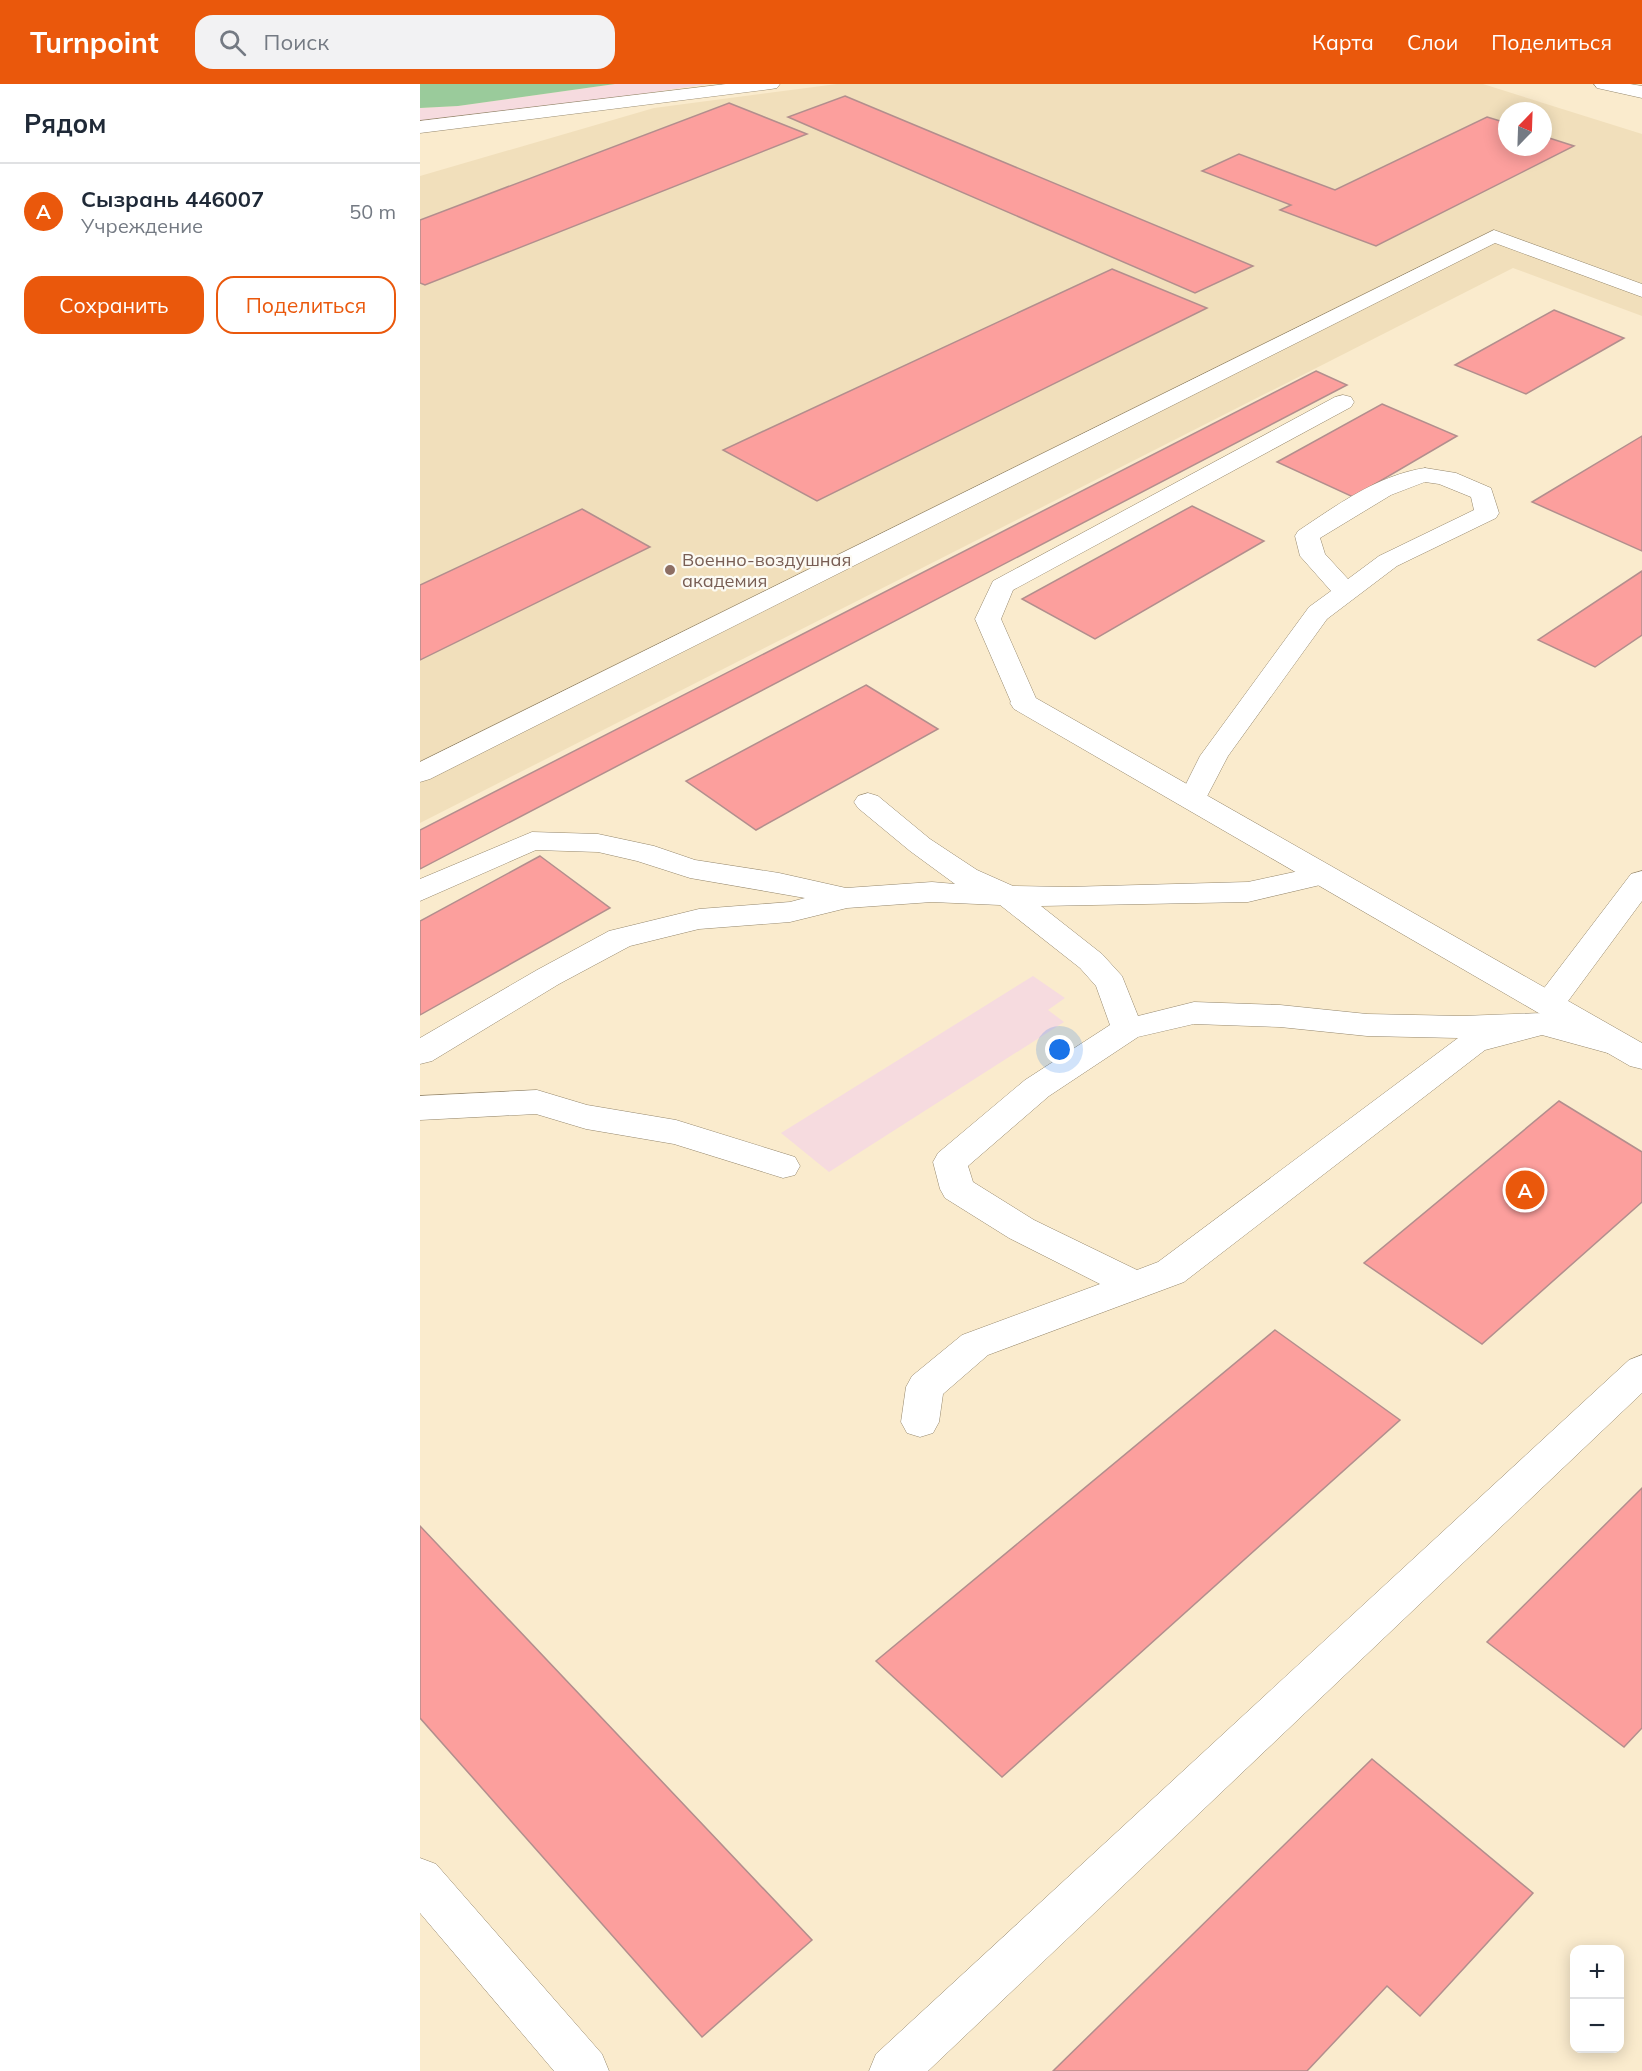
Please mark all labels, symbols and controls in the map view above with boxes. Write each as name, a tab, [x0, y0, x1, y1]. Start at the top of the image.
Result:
search box	[195, 15, 615, 69]
text: Turnpoint	[30, 25, 159, 60]
icon: search	[216, 26, 249, 59]
text: Поиск	[264, 28, 329, 56]
text: Карта	[1312, 29, 1374, 55]
text: Слои	[1407, 29, 1458, 55]
text: Поделиться	[1491, 29, 1612, 55]
north arrow	[1498, 102, 1552, 156]
text: Рядом	[24, 107, 107, 140]
text: Сызрань 446007	[81, 185, 264, 213]
text: A	[36, 199, 51, 224]
text: 50 m	[349, 199, 396, 224]
text: Учреждение	[81, 213, 203, 238]
button: Сохранить	[24, 276, 204, 334]
button: Поделиться	[216, 276, 396, 334]
place label: Военно-воздушная академия	[682, 548, 851, 592]
marker: Военно-воздушная академия	[663, 563, 677, 577]
your location	[1045, 1035, 1074, 1064]
pin: A	[1506, 1168, 1544, 1212]
map controls	[1570, 1945, 1624, 2053]
button: +	[1570, 1945, 1624, 1999]
button: −	[1570, 1999, 1624, 2053]

